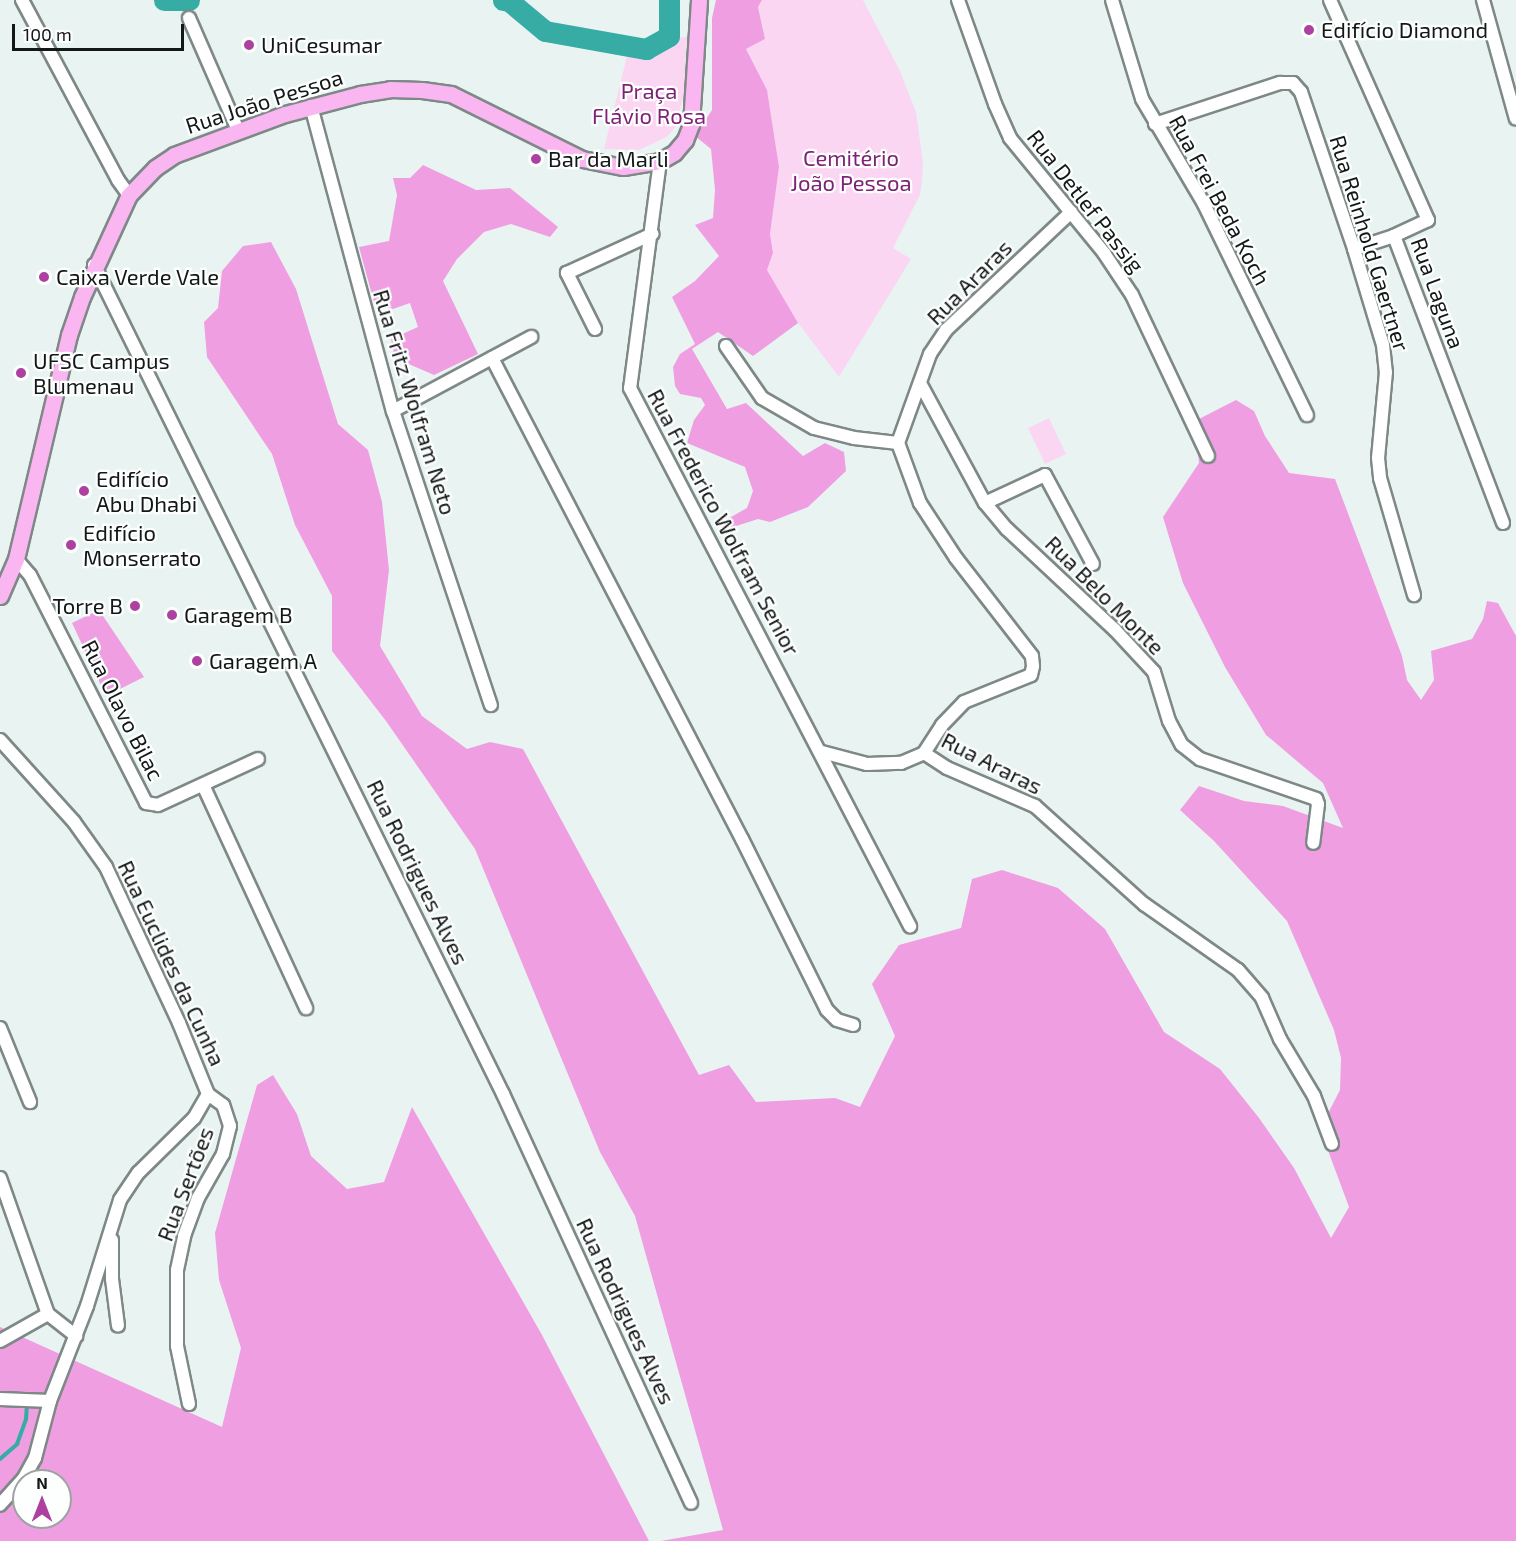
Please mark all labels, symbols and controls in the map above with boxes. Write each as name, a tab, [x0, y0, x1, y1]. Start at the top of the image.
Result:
scale bar	[15, 12, 188, 50]
place label: Edifício Diamond	[1321, 17, 1488, 43]
text: 100 m	[23, 23, 72, 45]
marker: Edifício Diamond	[1302, 23, 1316, 37]
place label: UniCesumar	[261, 32, 382, 58]
marker: UniCesumar	[242, 38, 256, 52]
street label: Rua João Pessoa	[182, 63, 346, 139]
park label: Praça Flávio Rosa	[592, 77, 706, 128]
street label: Rua Frei Beda Koch	[1164, 110, 1276, 290]
street label: Rua Detlef Passig	[1022, 124, 1150, 278]
street label: Rua Reinhold Gaertner	[1325, 132, 1415, 354]
park label: Cemitério João Pessoa	[790, 144, 912, 196]
place label: Bar da Marli	[548, 146, 669, 172]
marker: Bar da Marli	[529, 152, 543, 166]
street label: Rua Araras	[921, 234, 1017, 330]
street label: Rua Laguna	[1406, 234, 1470, 352]
place label: Caixa Verde Vale	[56, 264, 220, 290]
marker: Caixa Verde Vale	[37, 270, 51, 284]
street label: Rua Fritz Wolfram Neto	[368, 286, 462, 518]
place label: UFSC Campus Blumenau	[33, 347, 170, 398]
marker: UFSC Campus Blumenau	[14, 366, 28, 380]
street label: Rua Frederico Wolfram Senior	[642, 384, 806, 660]
place label: Edifício Abu Dhabi	[96, 465, 197, 516]
marker: Edifício Abu Dhabi	[77, 484, 91, 498]
place label: Edifício Monserrato	[83, 519, 201, 570]
street label: Rua Belo Monte	[1040, 530, 1170, 660]
marker: Edifício Monserrato	[64, 538, 78, 552]
place label: Torre B	[52, 593, 123, 619]
marker: Torre B	[128, 599, 142, 613]
place label: Garagem B	[184, 602, 293, 628]
marker: Garagem B	[165, 608, 179, 622]
street label: Rua Olavo Bilac	[76, 635, 170, 785]
place label: Garagem A	[209, 648, 318, 674]
marker: Garagem A	[190, 654, 204, 668]
street label: Rua Araras	[937, 726, 1047, 800]
street label: Rua Rodrigues Alves	[362, 775, 474, 969]
street label: Rua Euclides da Cunha	[113, 856, 231, 1070]
street label: Rua Sertões	[151, 1123, 219, 1245]
street label: Rua Rodrigues Alves	[571, 1213, 681, 1409]
north arrow	[12, 1469, 72, 1529]
text: N	[36, 1473, 48, 1492]

